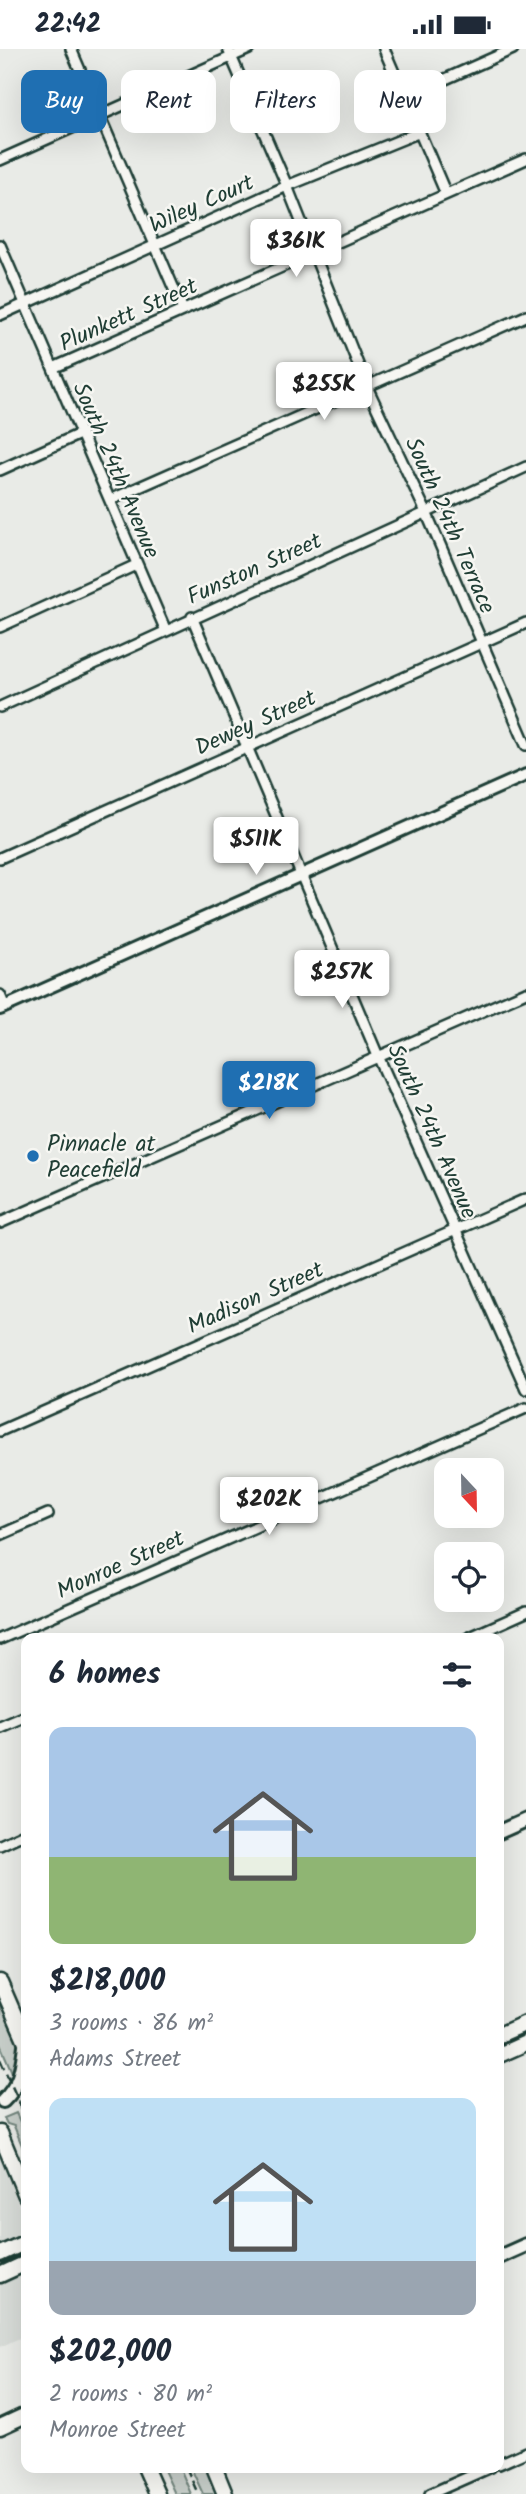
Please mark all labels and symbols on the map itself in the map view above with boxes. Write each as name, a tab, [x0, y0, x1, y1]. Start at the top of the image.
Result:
street label: Wiley Court	[144, 165, 261, 244]
pin: $361K	[247, 219, 345, 279]
street label: Plunkett Street	[54, 269, 205, 362]
pin: $255K	[275, 363, 373, 422]
street label: South 24th Avenue	[62, 377, 169, 565]
street label: South 24th Terrace	[394, 432, 504, 620]
street label: Funston Street	[182, 524, 329, 616]
street label: Dewey Street	[189, 681, 323, 767]
pin: $511K	[207, 817, 305, 877]
pin: $257K	[293, 951, 391, 1010]
street label: South 24th Avenue	[376, 1038, 486, 1225]
pin: $218K	[220, 1061, 318, 1121]
place label: Pinnacle at Peacefield	[47, 1127, 156, 1189]
marker: Pinnacle at Peacefield	[25, 1148, 41, 1164]
street label: Madison Street	[182, 1252, 331, 1345]
north arrow	[434, 1458, 504, 1528]
pin: $202K	[220, 1477, 318, 1537]
street label: Monroe Street	[51, 1521, 192, 1610]

